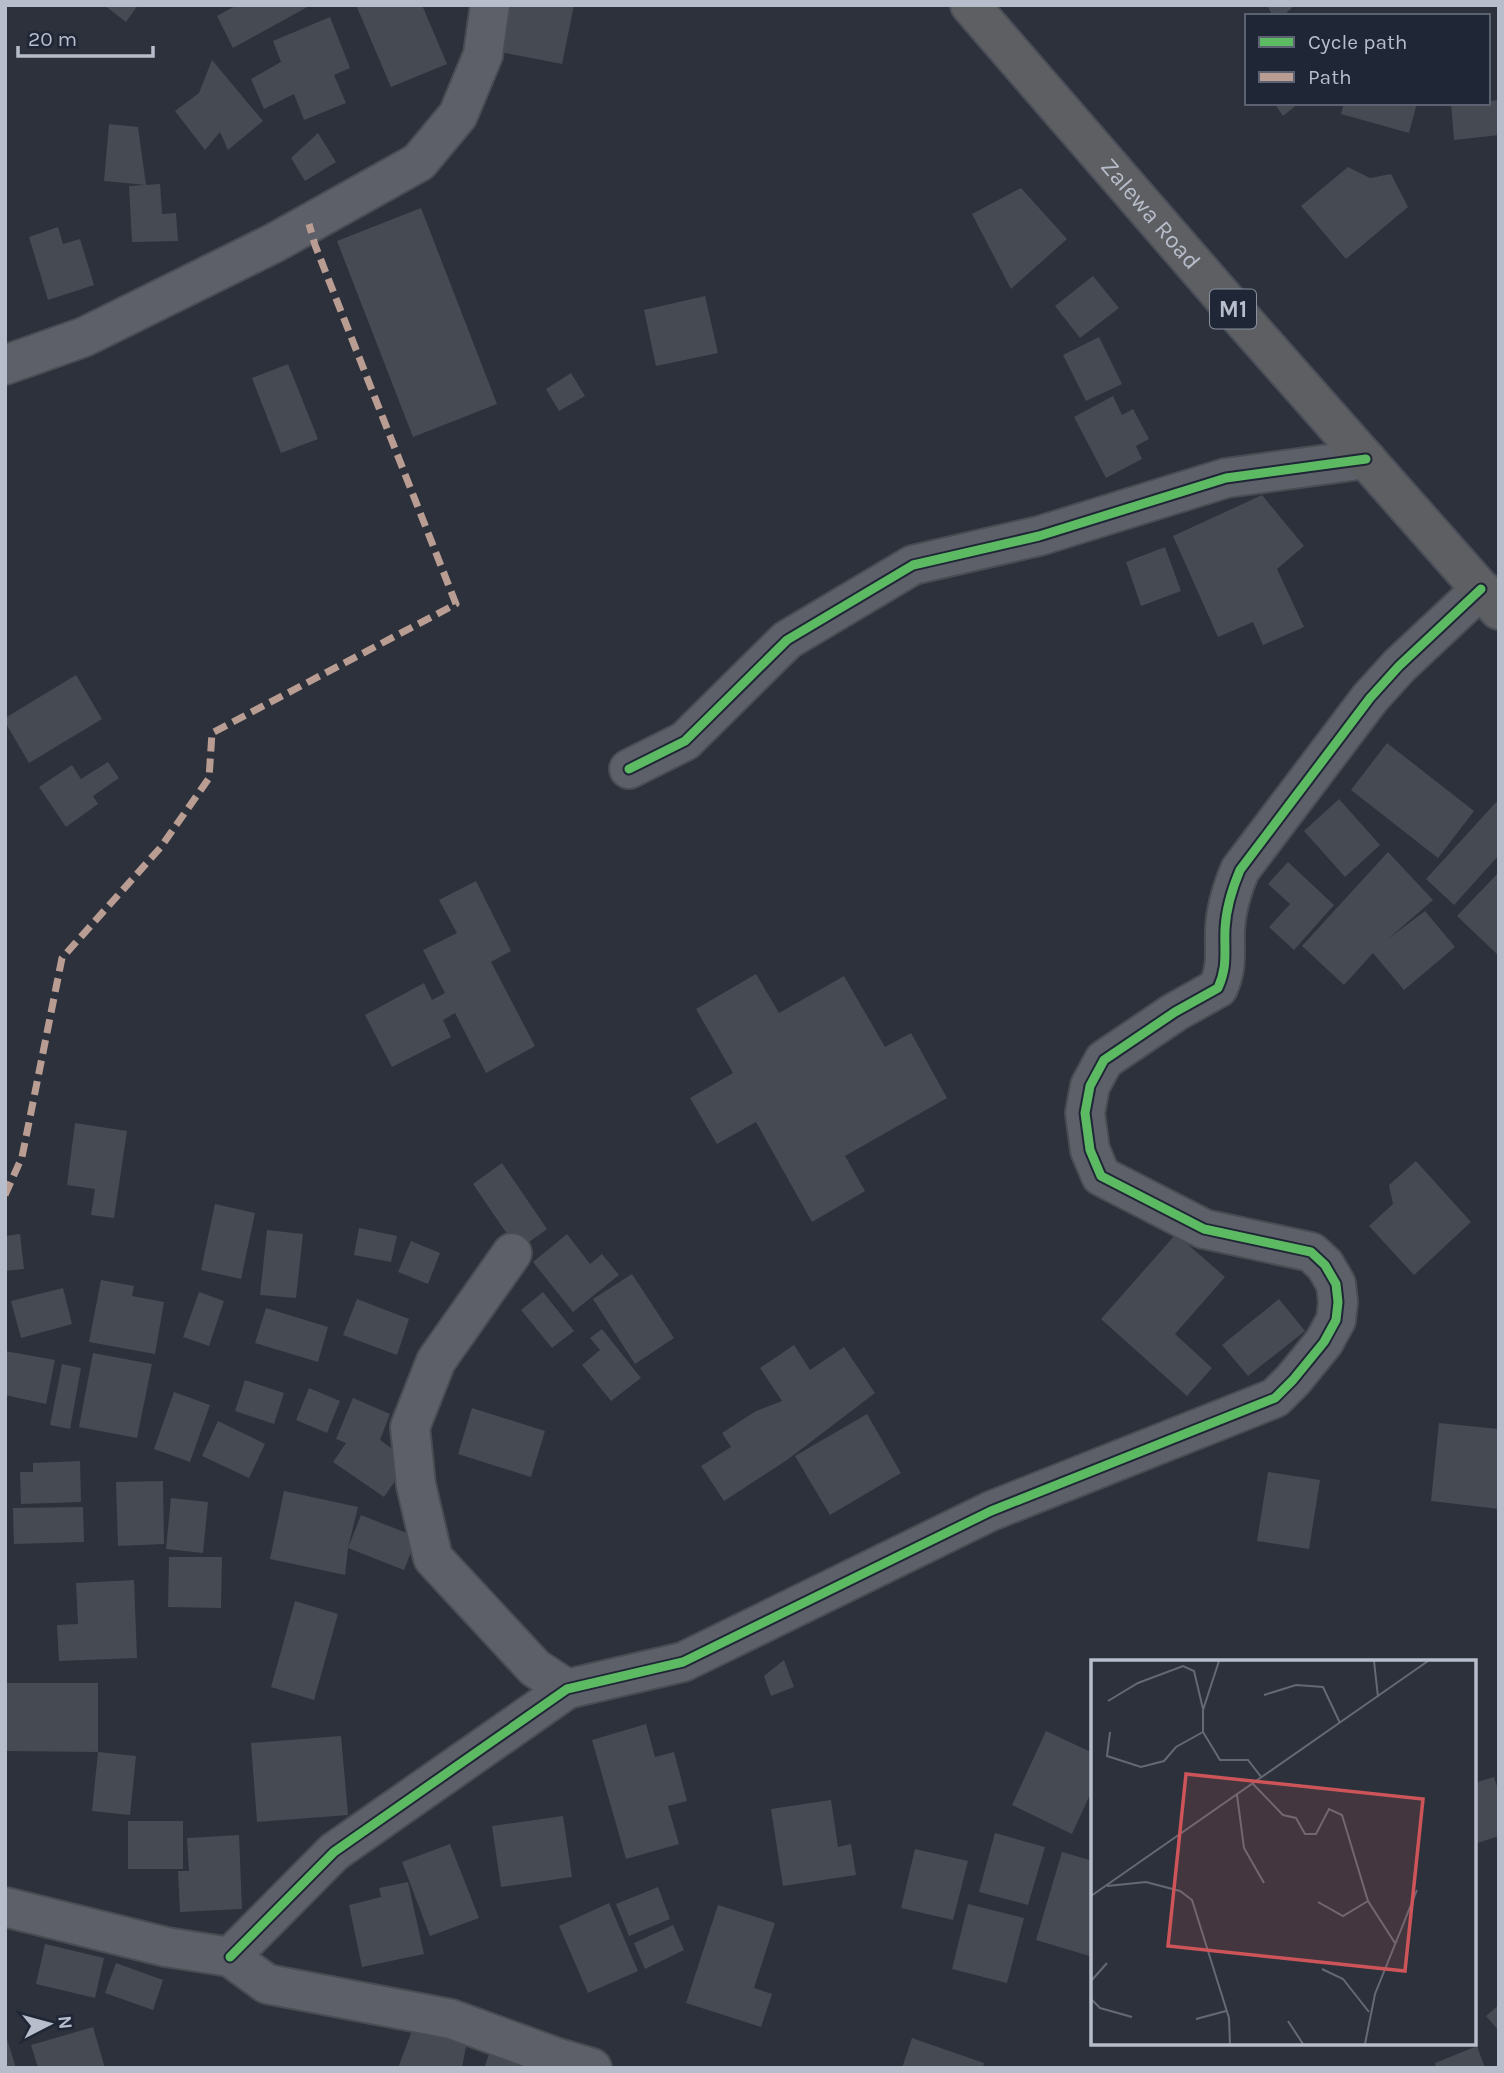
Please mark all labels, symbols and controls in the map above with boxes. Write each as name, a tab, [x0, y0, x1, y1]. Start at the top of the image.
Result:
scale bar	[18, 14, 152, 58]
legend	[1245, 14, 1490, 105]
text: 20 m	[28, 27, 77, 51]
text: Cycle path	[1308, 30, 1408, 54]
text: Path	[1308, 65, 1352, 89]
street label: Zalewa Road	[1095, 152, 1206, 275]
road number: M1	[1210, 290, 1256, 328]
inset map	[1091, 1660, 1476, 2045]
north arrow	[14, 1989, 84, 2059]
text: N	[53, 2014, 77, 2030]

